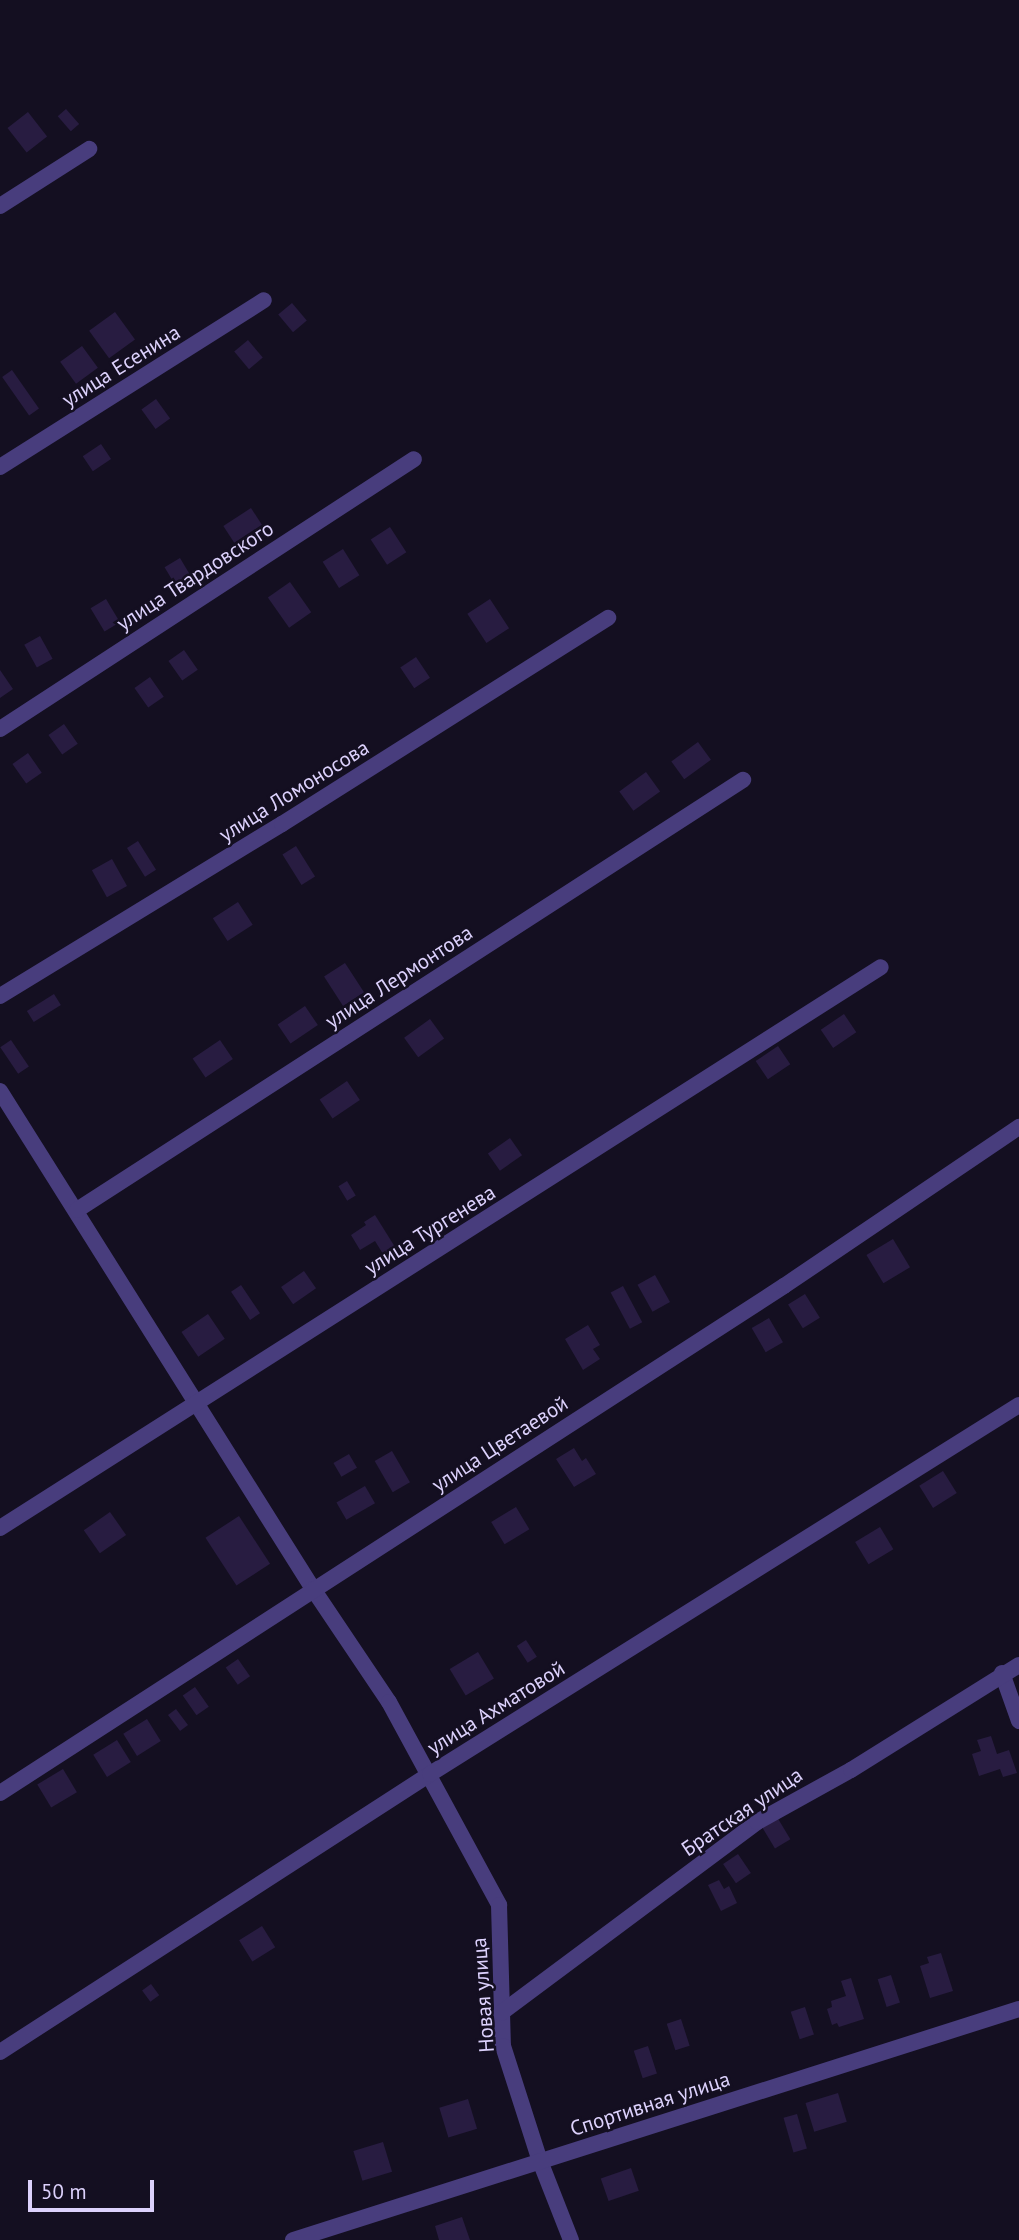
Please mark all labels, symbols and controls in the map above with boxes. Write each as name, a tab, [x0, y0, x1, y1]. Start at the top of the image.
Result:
street label: улица Есенина	[57, 320, 185, 412]
street label: улица Твардовского	[111, 516, 279, 636]
street label: улица Ломоносова	[214, 735, 374, 847]
street label: улица Лермонтова	[321, 920, 477, 1034]
street label: улица Тургенева	[360, 1180, 500, 1280]
street label: улица Цветаевой	[427, 1391, 573, 1497]
street label: улица Ахматовой	[422, 1655, 570, 1761]
street label: Братская улица	[677, 1762, 807, 1862]
street label: Новая улица	[466, 1937, 500, 2053]
street label: Спортивная улица	[567, 2066, 733, 2142]
scale bar	[32, 2166, 158, 2210]
text: 50 m	[41, 2178, 87, 2205]

